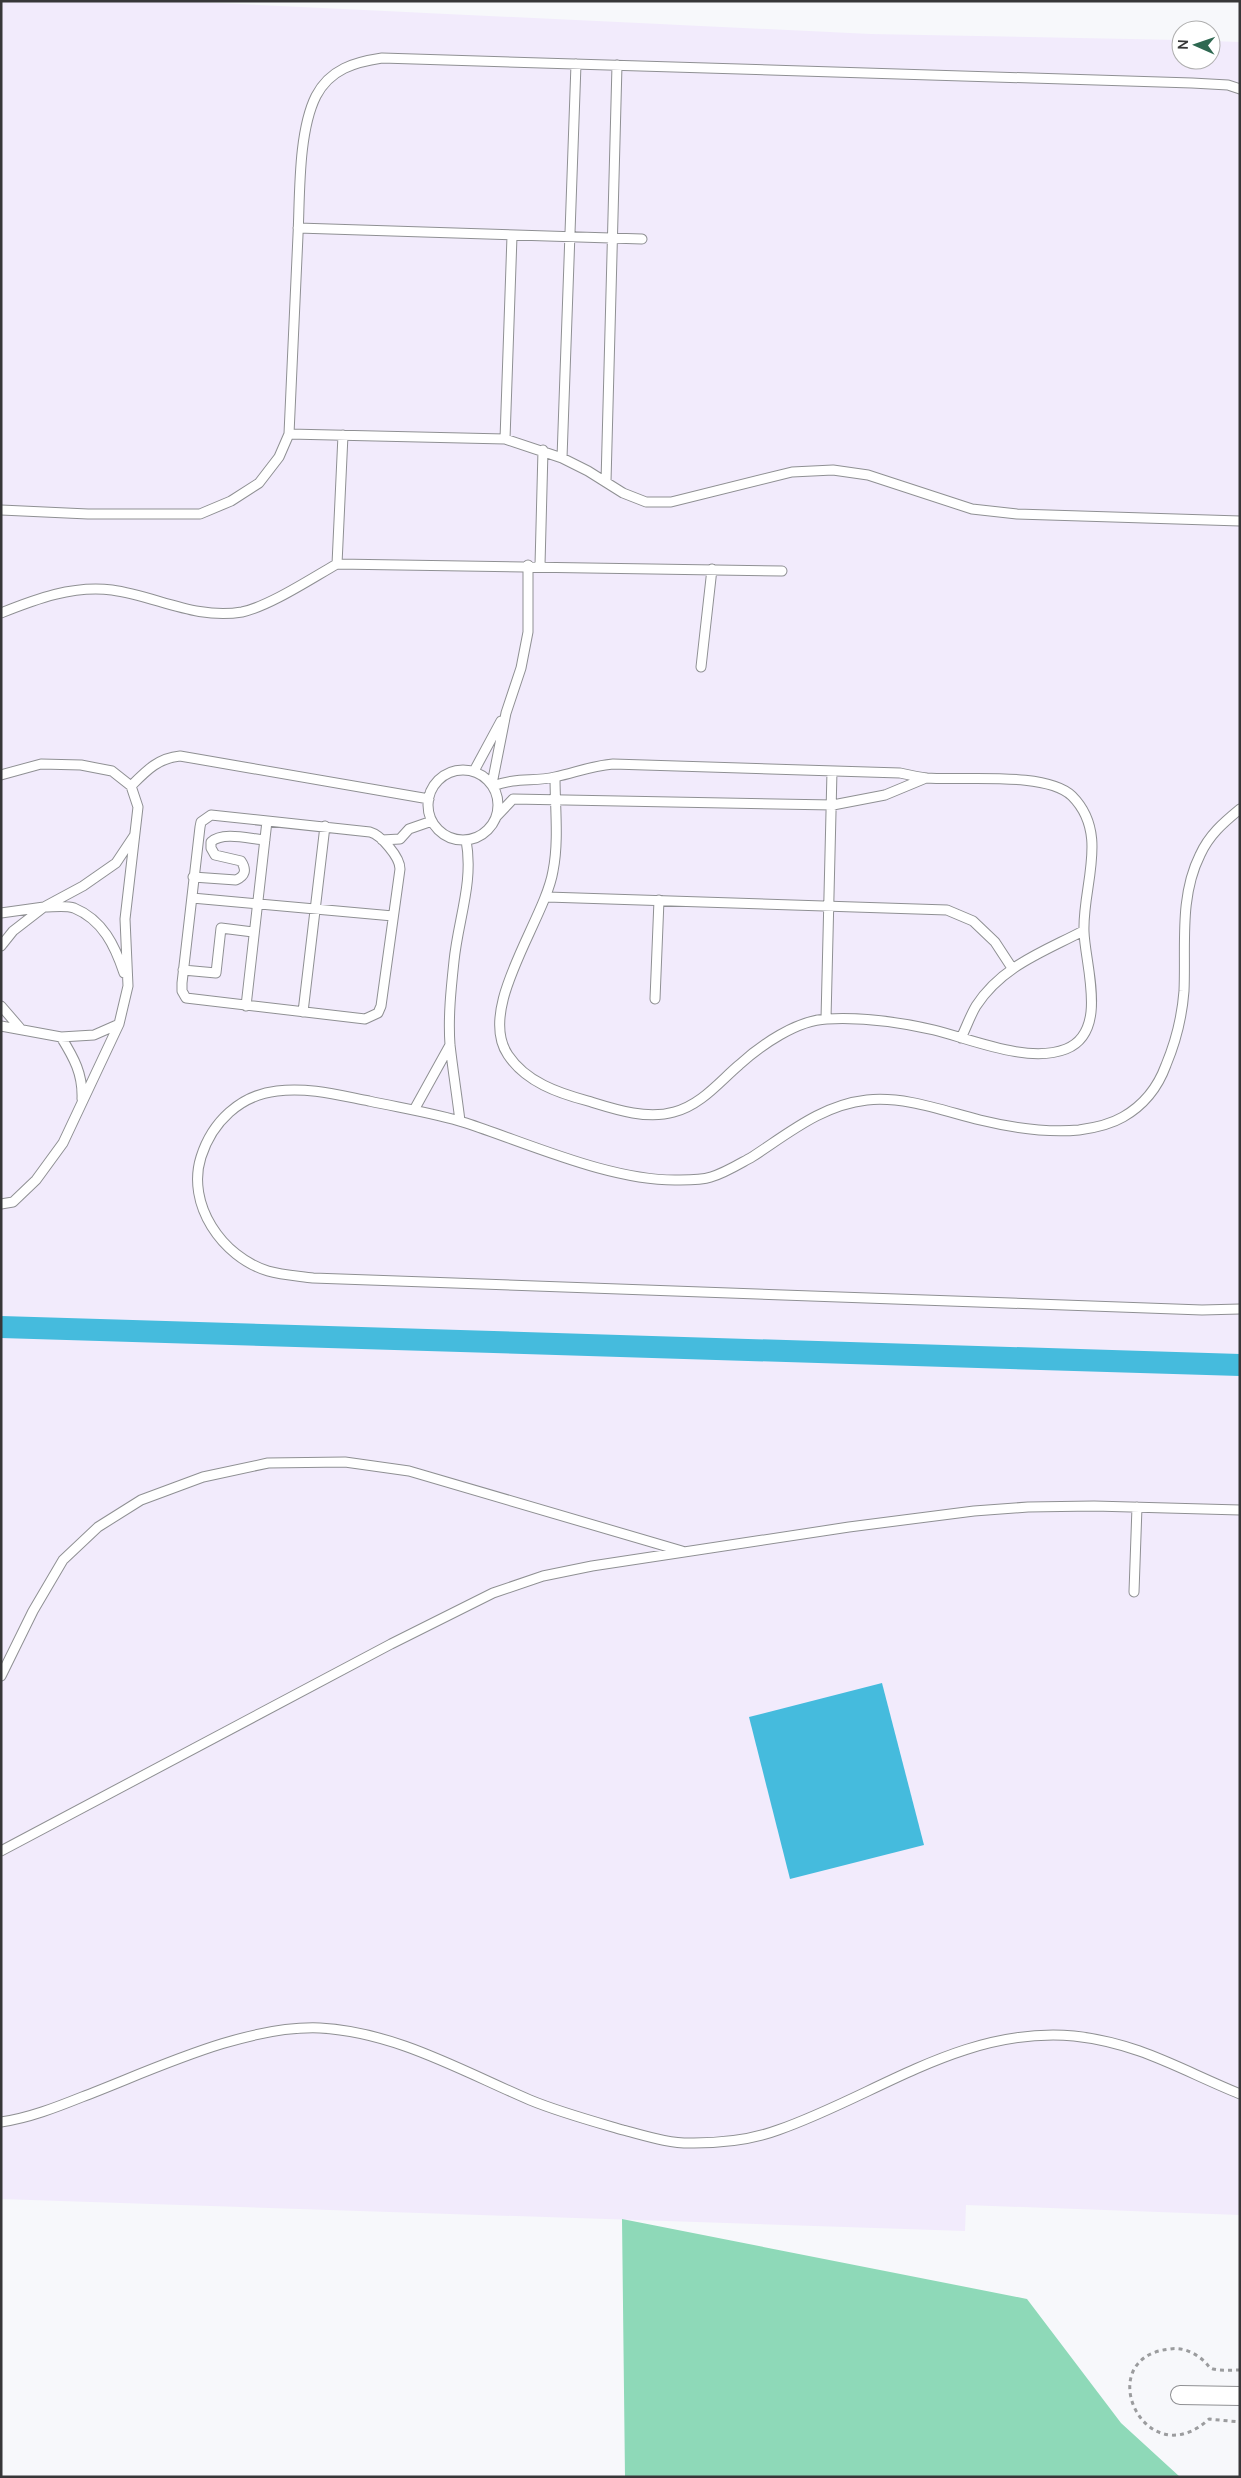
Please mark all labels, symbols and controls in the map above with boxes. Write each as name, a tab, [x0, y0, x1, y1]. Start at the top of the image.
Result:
north arrow	[1171, 20, 1221, 70]
text: N	[1173, 39, 1192, 50]

